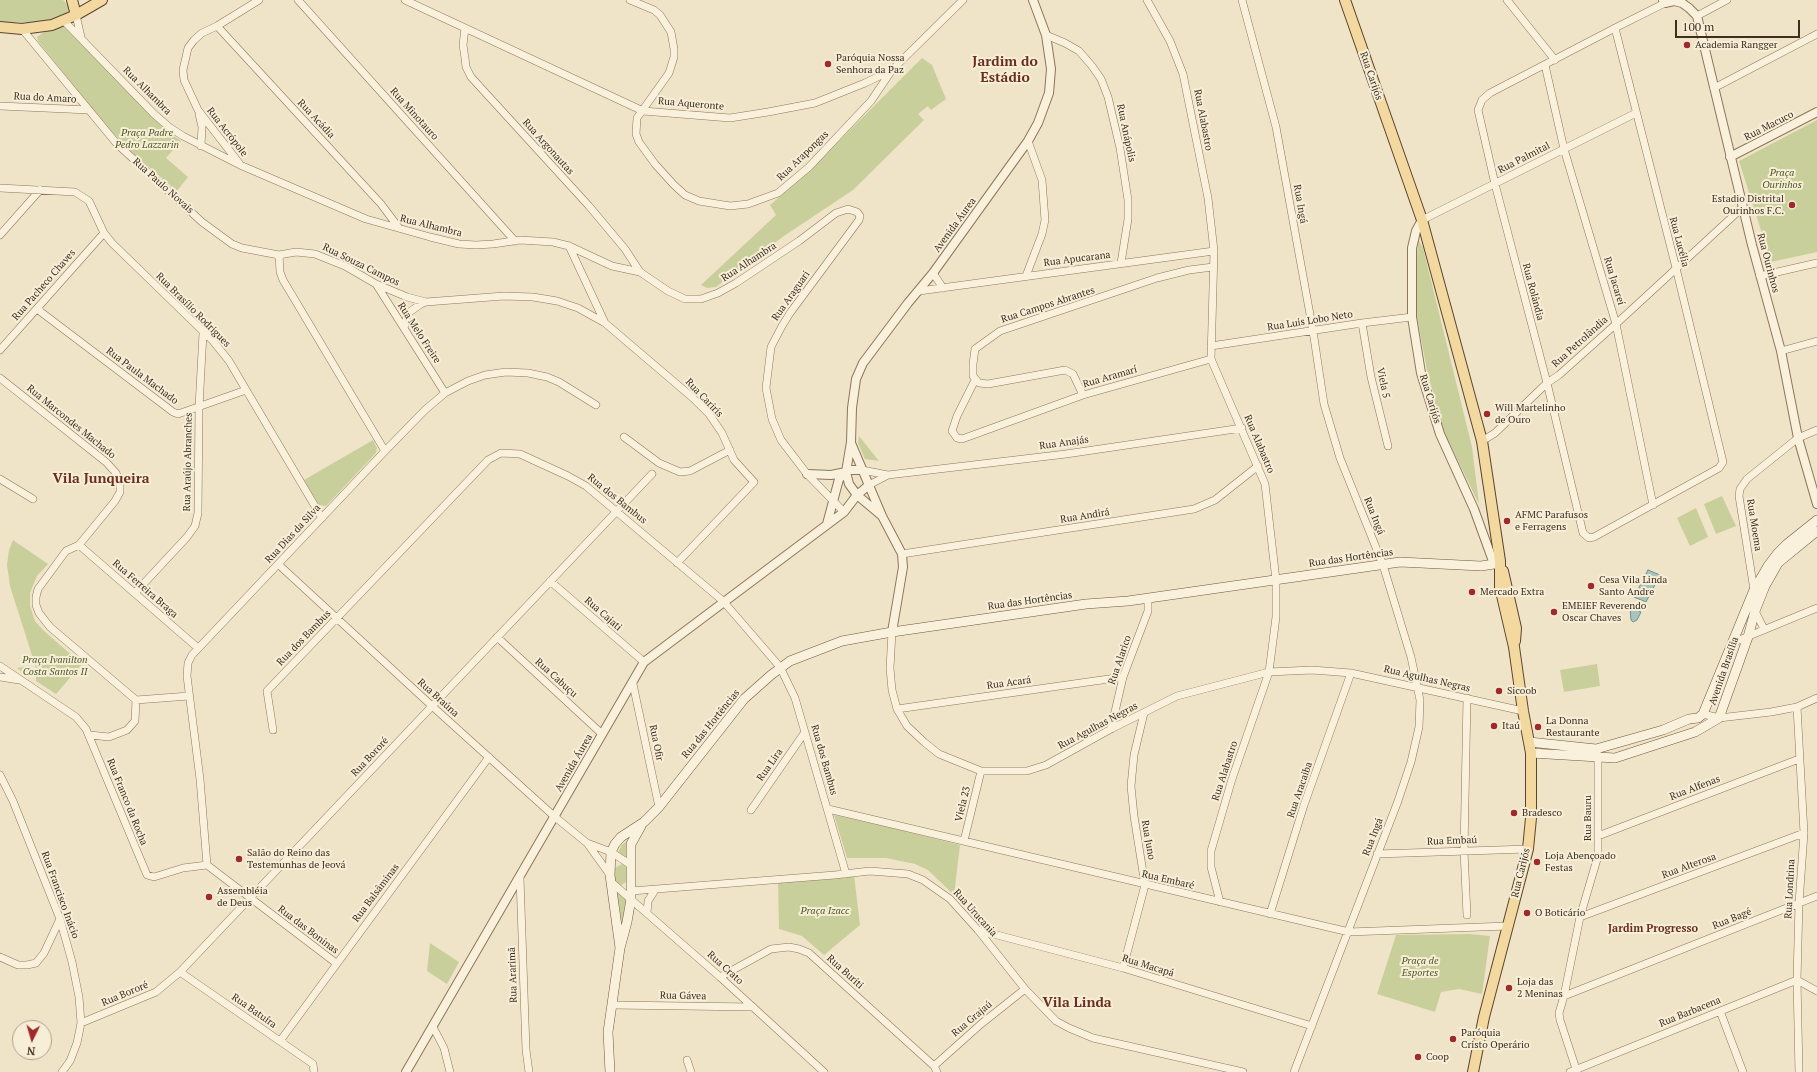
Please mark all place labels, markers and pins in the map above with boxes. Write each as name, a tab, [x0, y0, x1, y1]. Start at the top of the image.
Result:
place label: Academia Rangger	[1695, 39, 1778, 51]
marker: Academia Rangger	[1682, 40, 1692, 50]
place label: Paróquia Nossa Senhora da Paz	[836, 52, 905, 76]
marker: Paróquia Nossa Senhora da Paz	[823, 59, 833, 69]
place label: Estadio Distrital Ourinhos F.C.	[1712, 193, 1784, 216]
marker: Estadio Distrital Ourinhos F.C.	[1787, 200, 1797, 210]
place label: Will Martelinho de Ouro	[1495, 402, 1565, 426]
marker: Will Martelinho de Ouro	[1482, 409, 1492, 419]
place label: AFMC Parafusos e Ferragens	[1515, 509, 1588, 532]
marker: AFMC Parafusos e Ferragens	[1502, 516, 1512, 526]
place label: Cesa Vila Linda Santo Andre	[1599, 574, 1667, 598]
marker: Cesa Vila Linda Santo Andre	[1586, 581, 1596, 591]
place label: Mercado Extra	[1480, 586, 1544, 598]
marker: Mercado Extra	[1467, 587, 1477, 597]
place label: EMEIEF Reverendo Oscar Chaves	[1562, 600, 1646, 624]
marker: EMEIEF Reverendo Oscar Chaves	[1549, 607, 1559, 617]
place label: Sicoob	[1507, 685, 1536, 697]
marker: Sicoob	[1494, 686, 1504, 696]
place label: La Donna Restaurante	[1546, 715, 1600, 738]
place label: Itaú	[1502, 720, 1520, 732]
marker: Itaú	[1489, 721, 1499, 731]
marker: La Donna Restaurante	[1533, 722, 1543, 732]
place label: Bradesco	[1522, 807, 1562, 819]
marker: Bradesco	[1509, 808, 1519, 818]
place label: Salão do Reino das Testemunhas de Jeová	[247, 847, 346, 870]
place label: Loja Abençoado Festas	[1545, 850, 1616, 874]
marker: Salão do Reino das Testemunhas de Jeová	[234, 854, 244, 864]
marker: Loja Abençoado Festas	[1532, 857, 1542, 867]
place label: Assembléia de Deus	[217, 885, 268, 908]
marker: Assembléia de Deus	[204, 892, 214, 902]
place label: O Boticário	[1535, 907, 1585, 919]
marker: O Boticário	[1522, 908, 1532, 918]
place label: Loja das 2 Meninas	[1517, 976, 1563, 1000]
marker: Loja das 2 Meninas	[1504, 983, 1514, 993]
place label: Paróquia Cristo Operário	[1461, 1027, 1530, 1050]
marker: Paróquia Cristo Operário	[1448, 1034, 1458, 1044]
place label: Coop	[1426, 1051, 1449, 1063]
marker: Coop	[1413, 1052, 1423, 1062]

